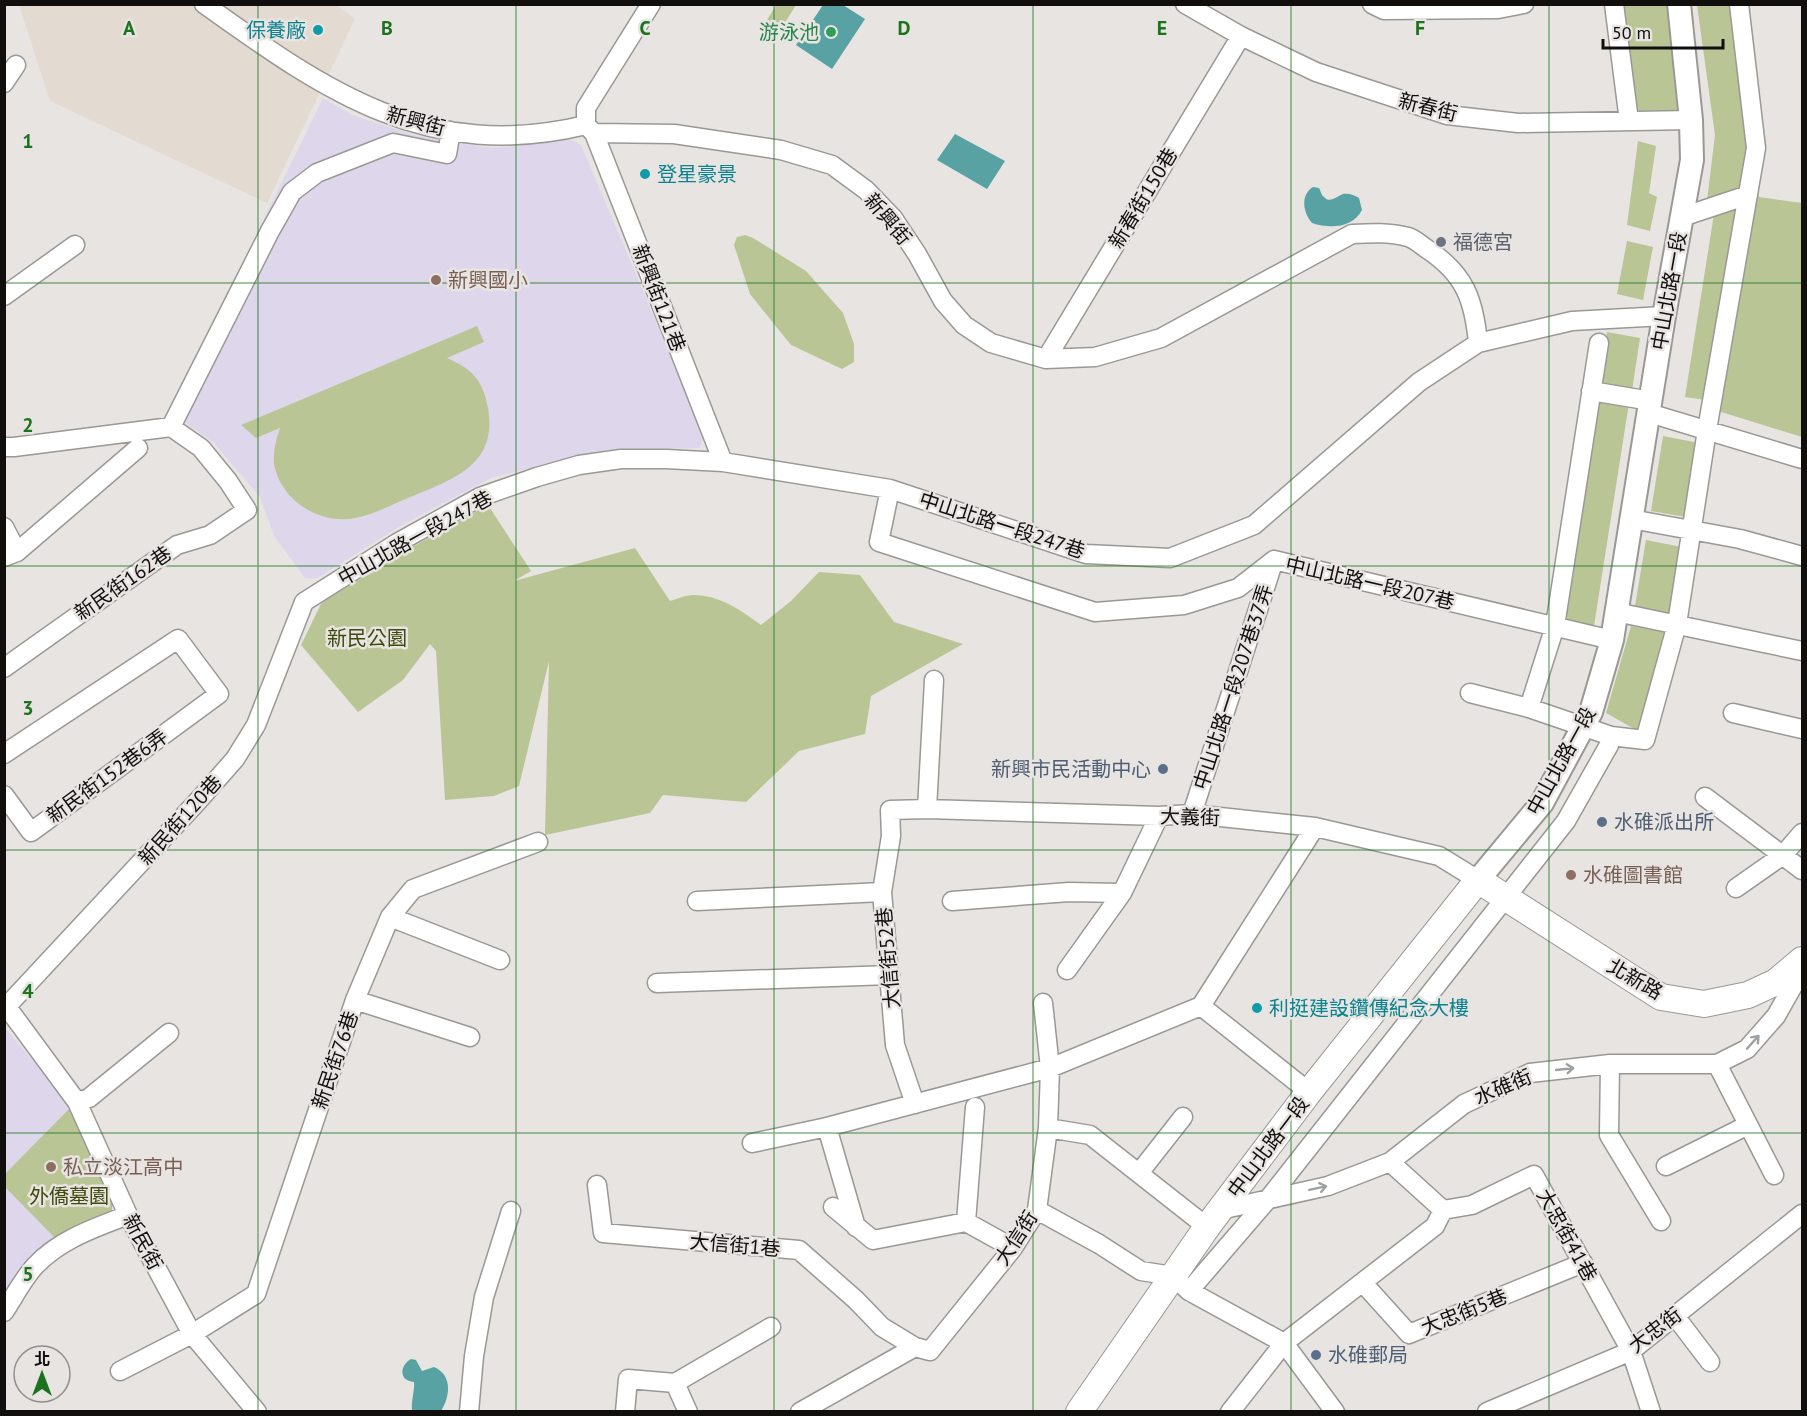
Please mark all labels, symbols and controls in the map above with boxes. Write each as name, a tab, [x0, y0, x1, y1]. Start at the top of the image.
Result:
scale bar	[1603, 12, 1723, 50]
text: A	[123, 15, 136, 41]
text: B	[381, 15, 393, 41]
text: C	[639, 15, 651, 41]
text: D	[898, 15, 911, 41]
text: E	[1157, 15, 1167, 41]
text: F	[1415, 15, 1425, 41]
place label: 保養廠	[246, 17, 306, 43]
place label: 游泳池	[759, 19, 819, 45]
text: 50 m	[1612, 21, 1651, 44]
marker: 保養廠	[311, 23, 325, 37]
marker: 游泳池	[824, 25, 838, 39]
street label: 新春街	[1396, 87, 1460, 127]
street label: 新興街	[384, 101, 448, 141]
text: 1	[22, 128, 34, 154]
street label: 新春街150巷	[1103, 143, 1183, 253]
place label: 登星豪景	[657, 161, 737, 187]
marker: 登星豪景	[638, 167, 652, 181]
street label: 新興街	[859, 188, 917, 250]
place label: 福德宮	[1453, 229, 1513, 255]
street label: 中山北路一段	[1646, 230, 1692, 352]
marker: 福德宮	[1434, 235, 1448, 249]
street label: 新興街121巷	[627, 241, 691, 355]
place label: 新興國小	[448, 267, 528, 293]
marker: 新興國小	[429, 273, 443, 287]
text: 2	[22, 412, 34, 438]
street label: 中山北路一段247巷	[333, 485, 497, 591]
street label: 中山北路一段247巷	[916, 486, 1088, 564]
street label: 新民街162巷	[69, 540, 177, 626]
street label: 中山北路一段207巷	[1283, 551, 1457, 615]
street label: 中山北路一段207巷37弄	[1187, 581, 1279, 793]
park label: 新民公園	[327, 625, 407, 651]
text: 3	[22, 695, 34, 721]
street label: 中山北路一段	[1521, 702, 1601, 820]
street label: 新民街152巷6弄	[41, 723, 173, 829]
place label: 新興市民活動中心	[991, 756, 1151, 782]
marker: 新興市民活動中心	[1156, 762, 1170, 776]
street label: 新民街120巷	[133, 769, 227, 871]
street label: 大義街	[1160, 803, 1220, 831]
place label: 水碓派出所	[1614, 809, 1714, 835]
marker: 水碓派出所	[1595, 815, 1609, 829]
place label: 水碓圖書館	[1583, 862, 1683, 888]
marker: 水碓圖書館	[1564, 868, 1578, 882]
street label: 大信街52巷	[871, 906, 905, 1010]
street label: 北新路	[1603, 953, 1667, 1005]
text: 4	[22, 978, 34, 1004]
place label: 利挺建設鑽傳紀念大樓	[1269, 995, 1469, 1021]
marker: 利挺建設鑽傳紀念大樓	[1250, 1001, 1264, 1015]
street label: 新民街76巷	[306, 1008, 364, 1112]
one-way arrow	[1746, 1034, 1760, 1049]
street label: 水碓街	[1470, 1063, 1536, 1111]
one-way arrow	[1555, 1063, 1575, 1074]
street label: 中山北路一段	[1222, 1091, 1314, 1203]
place label: 私立淡江高中	[63, 1154, 183, 1180]
marker: 私立淡江高中	[44, 1160, 58, 1174]
one-way arrow	[1308, 1181, 1327, 1193]
park label: 外僑墓園	[29, 1183, 109, 1209]
street label: 大忠街41巷	[1531, 1184, 1603, 1286]
street label: 大信街	[989, 1206, 1043, 1270]
street label: 新民街	[117, 1209, 169, 1275]
street label: 大信街1巷	[689, 1228, 781, 1262]
text: 5	[22, 1261, 34, 1287]
street label: 大忠街5巷	[1417, 1283, 1511, 1341]
street label: 大忠街	[1623, 1302, 1687, 1358]
place label: 水碓郵局	[1328, 1342, 1408, 1368]
north arrow	[12, 1344, 72, 1404]
marker: 水碓郵局	[1309, 1348, 1323, 1362]
text: 北	[34, 1349, 50, 1369]

